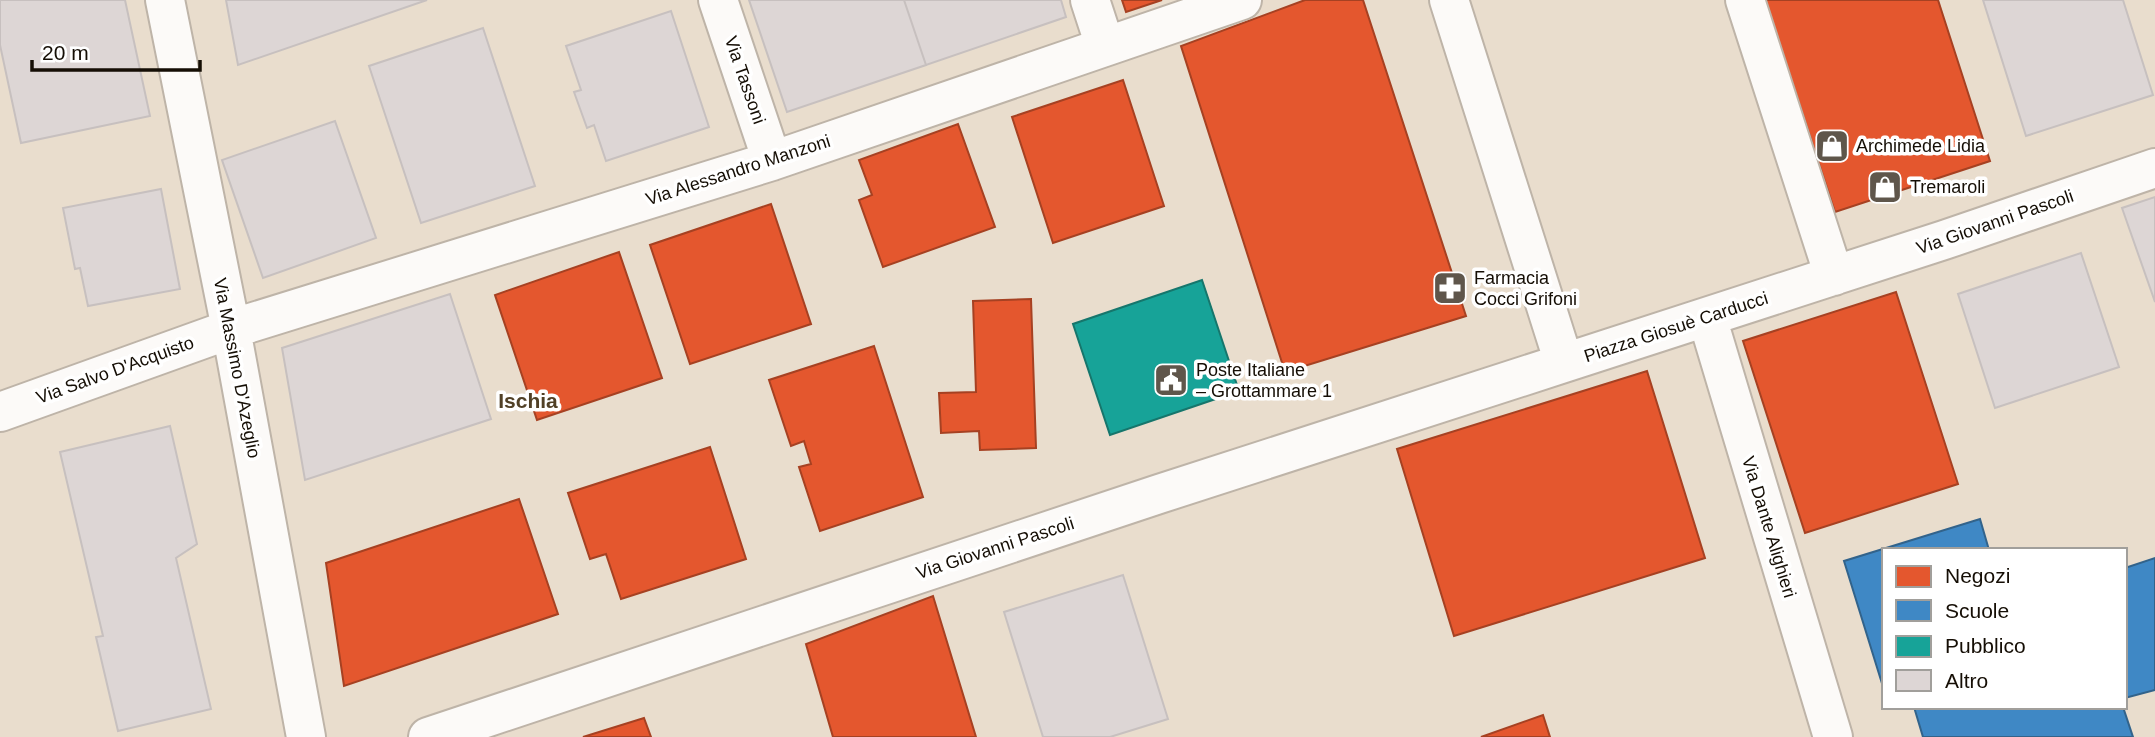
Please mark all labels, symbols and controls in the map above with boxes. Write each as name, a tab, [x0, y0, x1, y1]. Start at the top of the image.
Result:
scale bar	[32, 28, 200, 72]
street label: Via Tassoni	[721, 34, 769, 126]
text: 20 m	[42, 41, 89, 64]
shop icon: Archimede Lidia	[1813, 127, 1851, 165]
street label: Via Alessandro Manzoni	[643, 131, 833, 209]
place label: Archimede Lidia	[1856, 136, 1986, 156]
shop icon: Tremaroli	[1866, 168, 1904, 206]
place label: Tremaroli	[1910, 177, 1985, 197]
street label: Via Giovanni Pascoli	[1914, 186, 2076, 258]
place label: Farmacia Cocci Grifoni	[1474, 268, 1577, 309]
pharmacy icon: Farmacia Cocci Grifoni	[1431, 269, 1469, 307]
street label: Via Massimo D'Azeglio	[210, 276, 264, 460]
street label: Piazza Giosuè Carducci	[1582, 288, 1770, 366]
street label: Via Salvo D'Acquisto	[33, 332, 197, 408]
place label: Poste Italiane – Grottammare 1	[1196, 360, 1332, 401]
public building icon: Poste Italiane – Grottammare 1	[1152, 361, 1190, 399]
district label: Ischia	[498, 389, 558, 412]
street label: Via Dante Alighieri	[1738, 454, 1800, 600]
street label: Via Giovanni Pascoli	[914, 513, 1076, 583]
legend	[1882, 548, 2127, 709]
text: Negozi	[1945, 564, 2010, 587]
text: Scuole	[1945, 599, 2009, 622]
text: Pubblico	[1945, 634, 2026, 657]
text: Altro	[1945, 669, 1988, 692]

